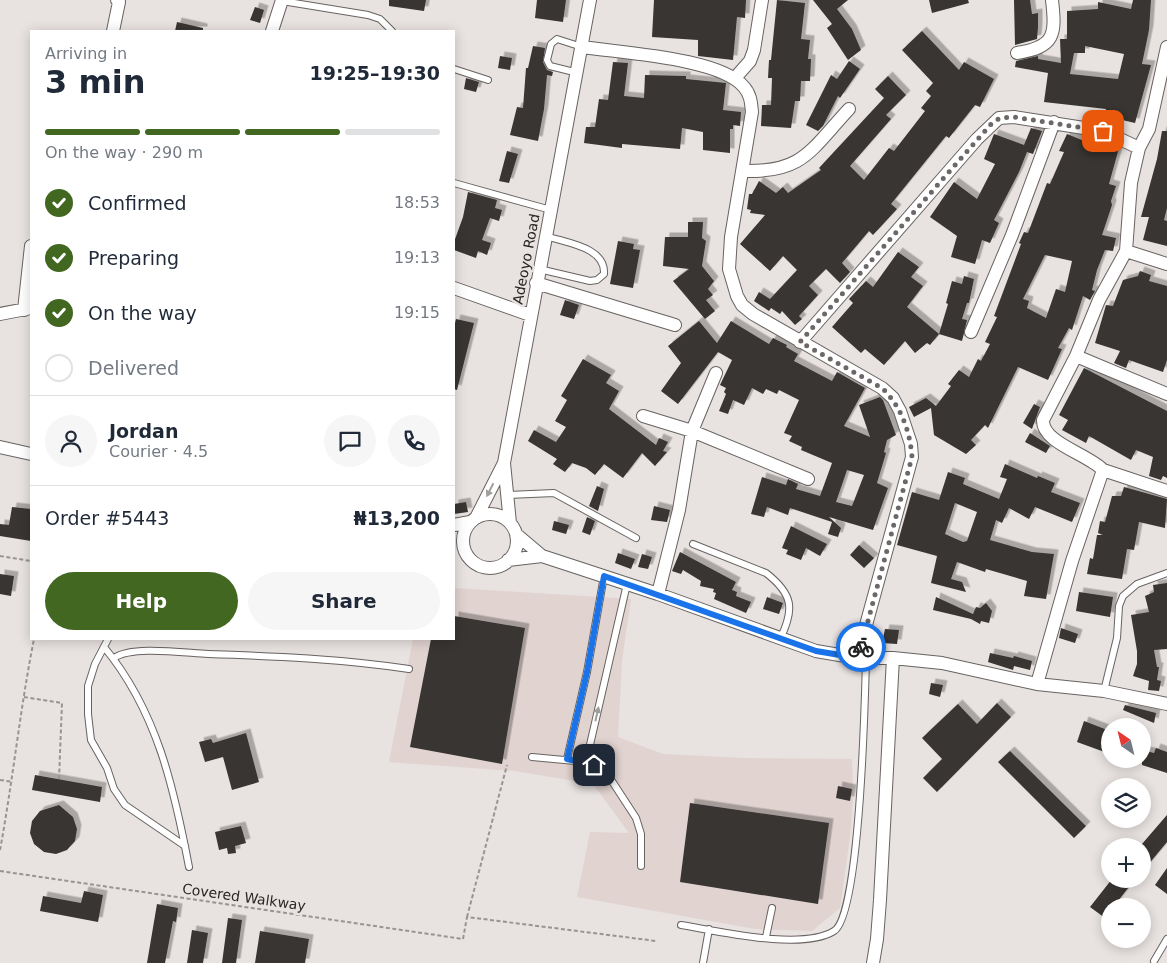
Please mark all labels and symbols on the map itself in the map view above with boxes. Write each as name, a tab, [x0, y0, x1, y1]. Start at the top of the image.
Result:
pin	[1082, 110, 1124, 152]
street label: Adeoyo Road	[509, 212, 543, 306]
one-way arrow	[486, 483, 494, 497]
courier	[836, 622, 886, 672]
one-way arrow	[593, 707, 601, 722]
north arrow	[1101, 718, 1151, 768]
pin	[573, 744, 615, 786]
street label: Covered Walkway	[181, 880, 307, 914]

